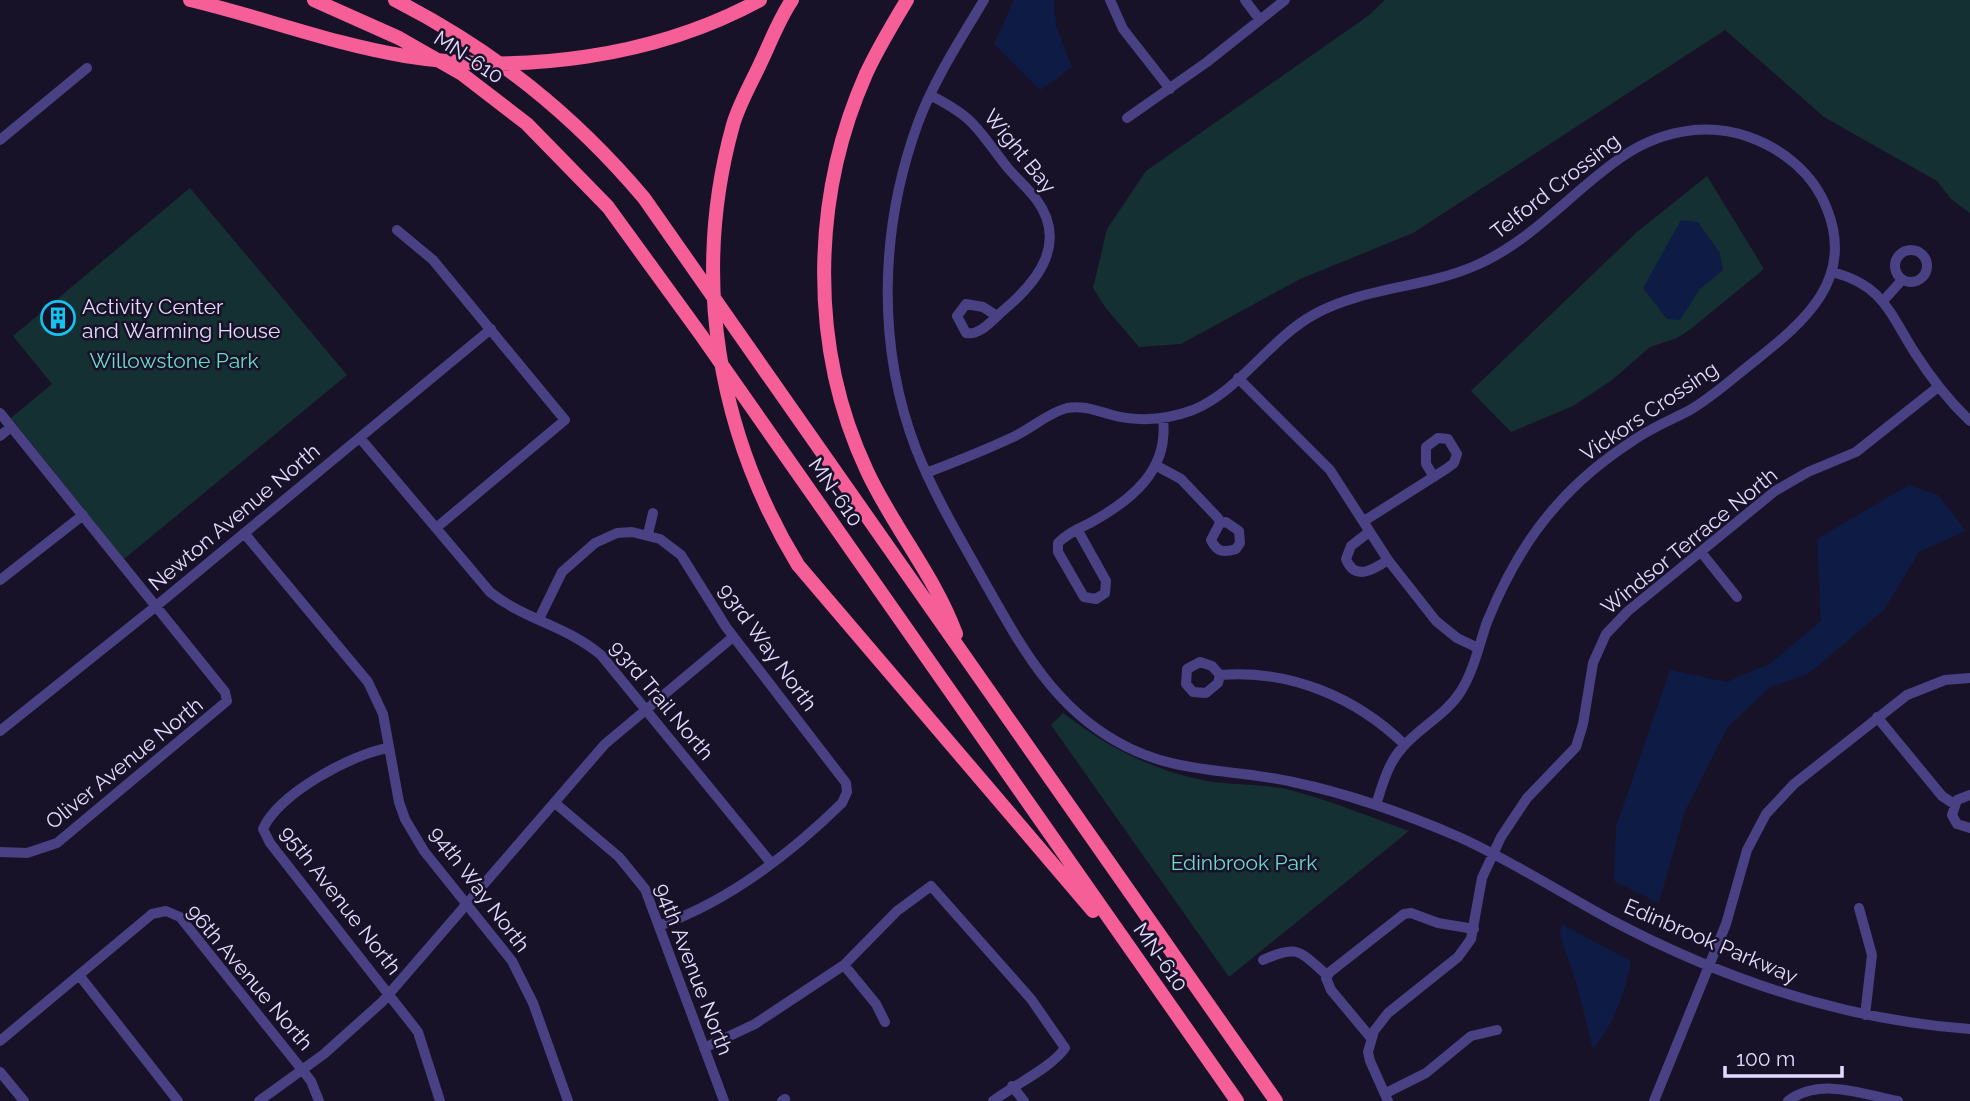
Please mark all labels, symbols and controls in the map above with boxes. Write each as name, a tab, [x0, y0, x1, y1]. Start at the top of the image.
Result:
street label: MN-610	[429, 25, 509, 89]
street label: Wight Bay	[979, 104, 1061, 198]
street label: Telford Crossing	[1485, 128, 1625, 244]
place label: Activity Center and Warming House	[82, 294, 280, 343]
building icon: Activity Center and Warming House	[39, 299, 77, 337]
park label: Willowstone Park	[89, 348, 259, 373]
street label: Vickors Crossing	[1576, 356, 1722, 466]
street label: Newton Avenue North	[143, 438, 325, 596]
street label: MN-610	[803, 453, 869, 531]
street label: Windsor Terrace North	[1596, 462, 1782, 620]
street label: 93rd Way North	[713, 578, 823, 716]
street label: 93rd Trail North	[605, 635, 719, 765]
street label: Oliver Avenue North	[40, 692, 208, 834]
street label: 95th Avenue North	[275, 821, 407, 979]
street label: 94th Way North	[425, 821, 535, 957]
park label: Edinbrook Park	[1171, 850, 1317, 875]
street label: 94th Avenue North	[650, 880, 738, 1058]
street label: Edinbrook Parkway	[1621, 893, 1801, 989]
street label: 96th Avenue North	[182, 899, 318, 1055]
street label: MN-610	[1128, 918, 1194, 996]
scale bar	[1725, 1034, 1842, 1078]
text: 100 m	[1736, 1046, 1795, 1071]

